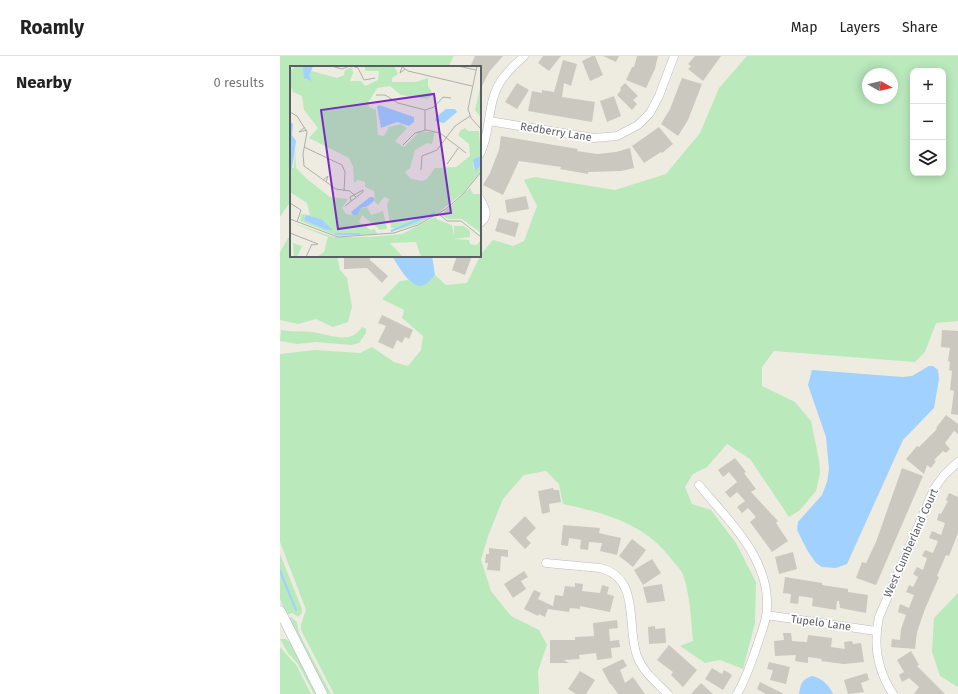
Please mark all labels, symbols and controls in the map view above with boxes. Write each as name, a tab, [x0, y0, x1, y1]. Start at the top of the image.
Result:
text: Roamly	[20, 16, 84, 39]
text: Map	[791, 19, 817, 36]
text: Layers	[839, 19, 880, 36]
text: Share	[902, 19, 938, 36]
inset map	[290, 66, 481, 257]
north arrow	[862, 68, 898, 104]
map controls	[910, 68, 946, 176]
button: +	[910, 68, 946, 104]
text: Nearby	[16, 72, 71, 93]
text: 0 results	[213, 75, 264, 90]
button: −	[910, 104, 946, 140]
street label: Redberry Lane	[519, 120, 593, 144]
button: layers	[910, 140, 946, 176]
street label: West Cumberland Court	[881, 487, 941, 599]
street label: Tupelo Lane	[790, 612, 852, 634]

